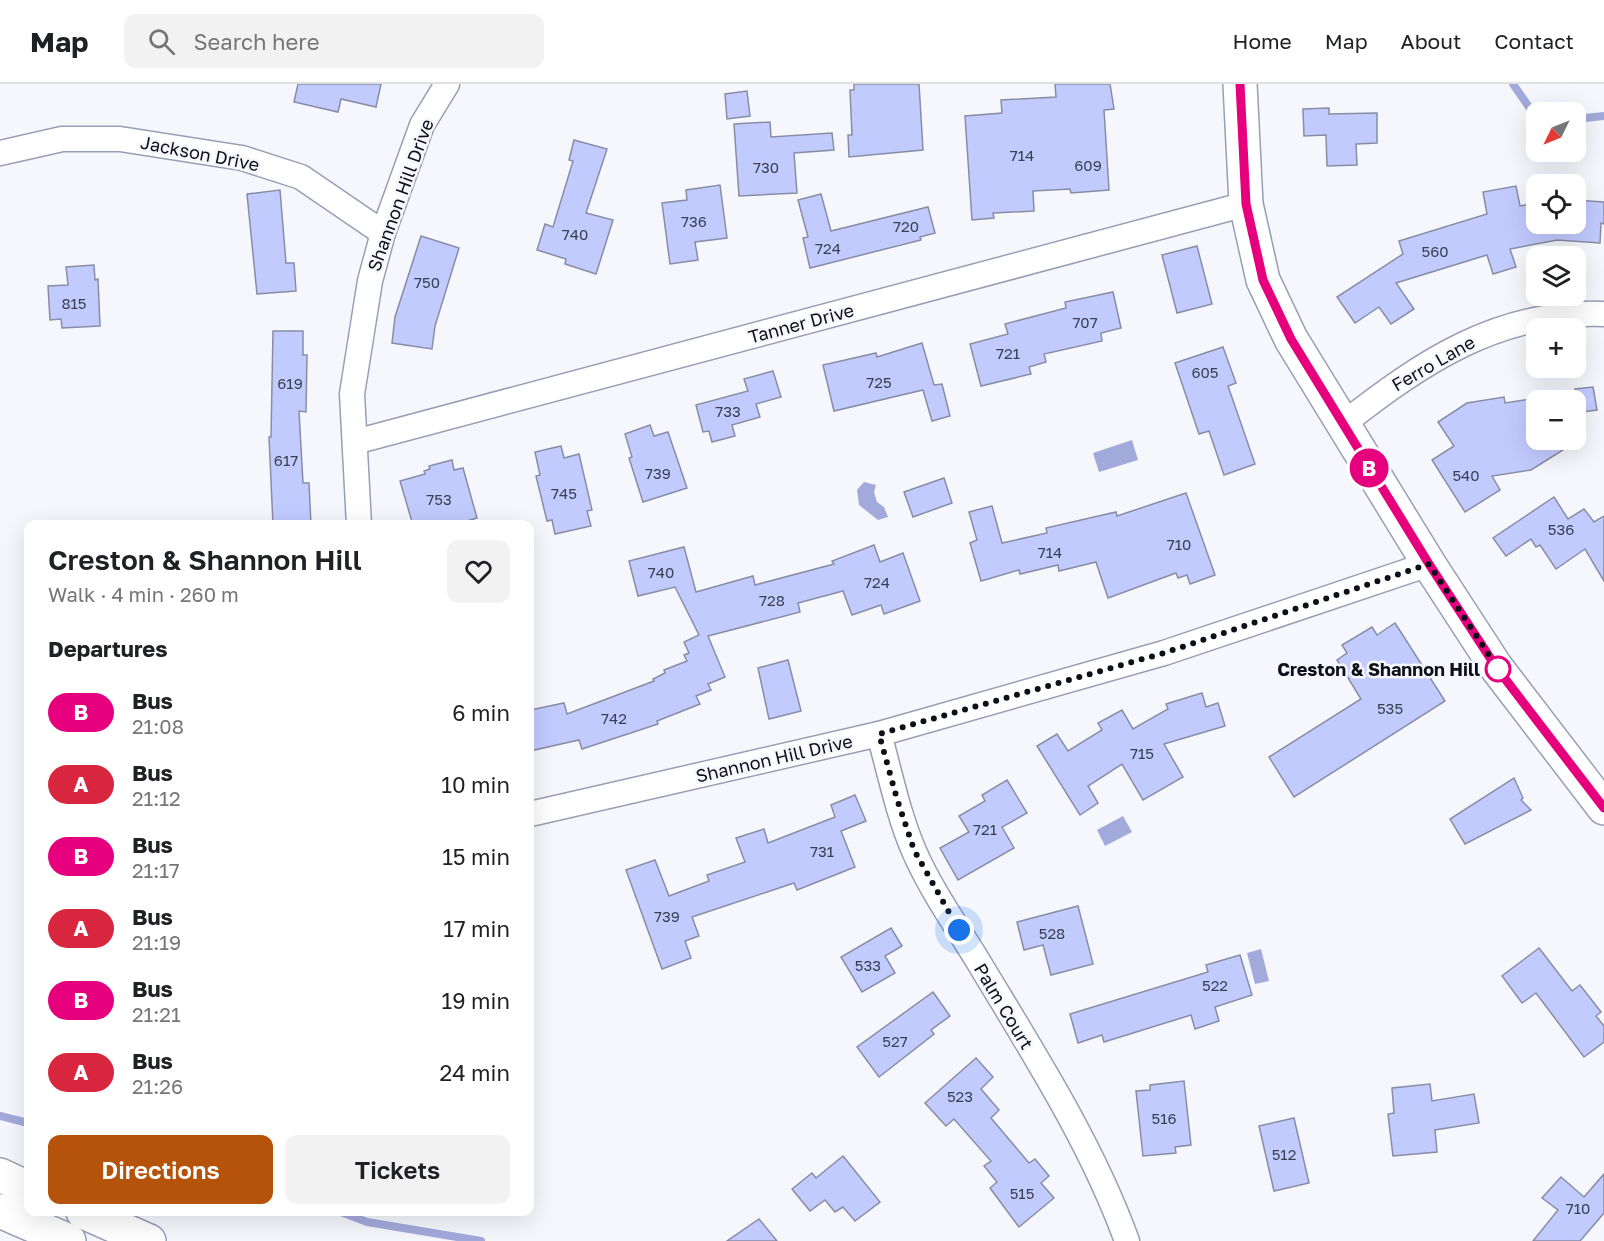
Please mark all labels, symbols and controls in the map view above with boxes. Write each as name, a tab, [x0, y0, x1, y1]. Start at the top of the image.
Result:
search box	[124, 14, 544, 68]
text: Map	[30, 25, 88, 58]
icon: search	[145, 25, 178, 58]
text: Search here	[193, 28, 319, 55]
text: Home	[1232, 28, 1292, 54]
text: Map	[1325, 28, 1368, 54]
text: About	[1401, 28, 1461, 54]
text: Contact	[1494, 28, 1574, 54]
north arrow	[1526, 102, 1586, 162]
map controls	[1526, 102, 1586, 450]
street label: Shannon Hill Drive	[362, 116, 438, 274]
street label: Jackson Drive	[139, 131, 261, 175]
house number: 714	[1010, 146, 1034, 164]
house number: 609	[1074, 156, 1102, 174]
house number: 730	[753, 158, 779, 176]
button: locate	[1526, 174, 1586, 234]
house number: 736	[681, 212, 707, 230]
house number: 720	[893, 217, 919, 235]
house number: 740	[562, 225, 588, 243]
house number: 724	[815, 239, 841, 257]
house number: 560	[1421, 242, 1449, 260]
button: layers	[1526, 246, 1586, 306]
house number: 750	[414, 273, 440, 291]
house number: 815	[61, 294, 87, 312]
street label: Tanner Drive	[746, 298, 856, 348]
house number: 707	[1072, 313, 1098, 331]
button: +	[1526, 318, 1586, 378]
street label: Ferro Lane	[1388, 330, 1478, 396]
house number: 721	[996, 344, 1020, 362]
house number: 605	[1191, 363, 1219, 381]
house number: 725	[866, 373, 892, 391]
house number: 619	[277, 374, 303, 392]
button: −	[1526, 390, 1586, 450]
house number: 733	[715, 402, 741, 420]
line badge: B	[1350, 448, 1388, 488]
house number: 617	[274, 451, 298, 469]
text: B	[1362, 455, 1376, 481]
house number: 739	[645, 464, 671, 482]
house number: 540	[1452, 466, 1480, 484]
house number: 745	[551, 484, 577, 502]
house number: 753	[426, 490, 452, 508]
house number: 536	[1548, 520, 1574, 538]
house number: 710	[1167, 535, 1191, 553]
button: heart	[447, 540, 510, 603]
text: Creston & Shannon Hill	[48, 543, 362, 576]
house number: 714	[1038, 543, 1062, 561]
house number: 740	[648, 563, 674, 581]
house number: 724	[864, 573, 890, 591]
text: Walk · 4 min · 260 m	[48, 582, 239, 606]
house number: 728	[759, 591, 785, 609]
text: Departures	[48, 635, 167, 662]
marker: Creston & Shannon Hill	[1485, 656, 1511, 682]
place label: Creston & Shannon Hill	[1277, 658, 1480, 680]
text: Bus	[132, 687, 173, 714]
text: B	[74, 699, 88, 725]
text: 6 min	[452, 699, 510, 726]
house number: 535	[1377, 699, 1403, 717]
house number: 742	[601, 709, 627, 727]
text: 21:08	[132, 714, 184, 738]
street label: Shannon Hill Drive	[693, 729, 855, 787]
house number: 715	[1130, 744, 1154, 762]
text: Bus	[132, 759, 173, 786]
text: A	[74, 771, 88, 797]
text: 10 min	[441, 771, 510, 798]
text: 21:12	[132, 786, 181, 810]
house number: 721	[973, 820, 997, 838]
text: Bus	[132, 831, 173, 858]
house number: 731	[810, 842, 834, 860]
text: B	[74, 843, 88, 869]
text: 15 min	[442, 843, 510, 870]
text: 21:17	[132, 858, 180, 882]
text: Bus	[132, 903, 173, 930]
house number: 739	[654, 907, 680, 925]
text: A	[74, 915, 88, 941]
text: 17 min	[443, 915, 510, 942]
your location	[944, 915, 974, 945]
house number: 528	[1039, 924, 1065, 942]
text: 21:19	[132, 930, 181, 954]
house number: 533	[855, 956, 881, 974]
street label: Palm Court	[970, 959, 1038, 1053]
text: Bus	[132, 975, 173, 1002]
house number: 522	[1202, 976, 1228, 994]
text: B	[74, 987, 88, 1013]
text: 19 min	[442, 987, 510, 1014]
text: 21:21	[132, 1002, 181, 1026]
house number: 527	[882, 1032, 908, 1050]
text: Bus	[132, 1047, 173, 1074]
text: A	[74, 1059, 88, 1085]
text: 24 min	[439, 1059, 510, 1086]
text: 21:26	[132, 1074, 183, 1098]
house number: 523	[947, 1087, 973, 1105]
house number: 516	[1151, 1109, 1177, 1127]
button: Directions	[48, 1135, 273, 1204]
button: Tickets	[285, 1135, 510, 1204]
house number: 512	[1272, 1145, 1296, 1163]
house number: 515	[1010, 1184, 1034, 1202]
house number: 710	[1566, 1199, 1590, 1217]

